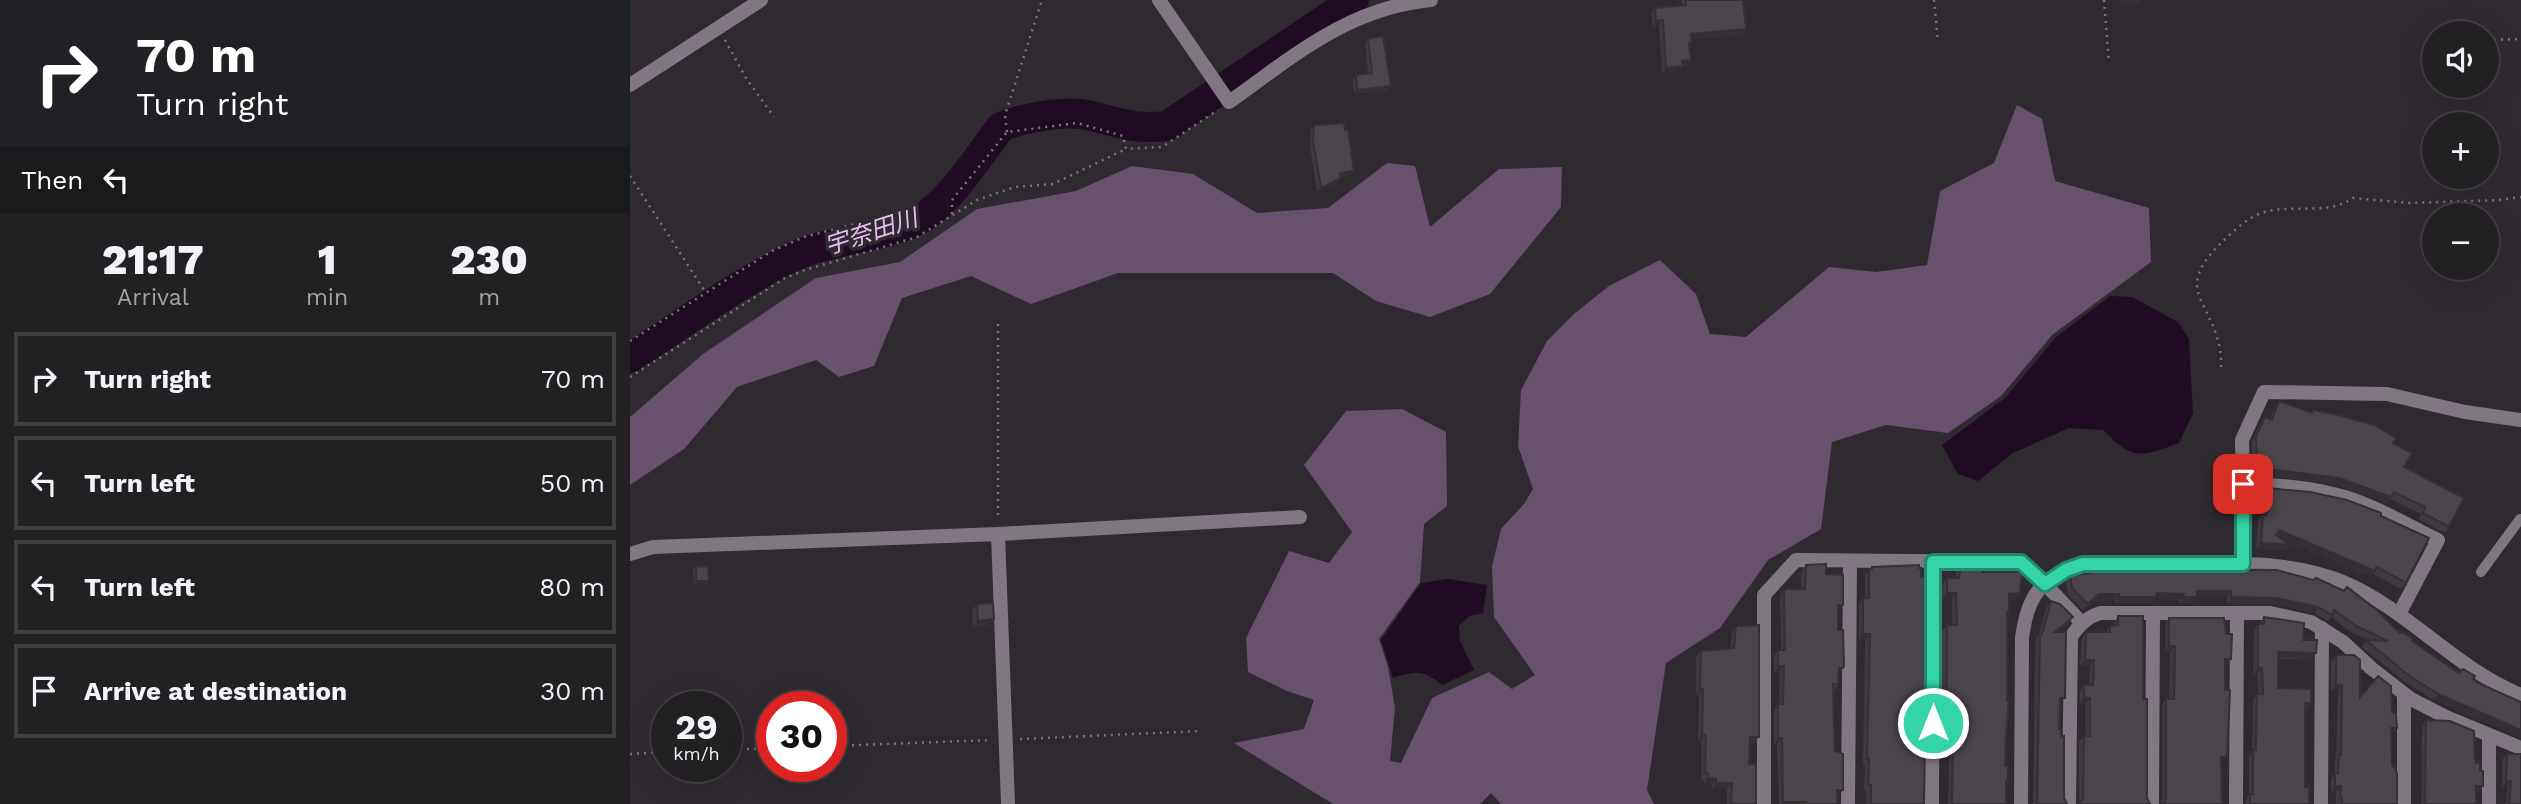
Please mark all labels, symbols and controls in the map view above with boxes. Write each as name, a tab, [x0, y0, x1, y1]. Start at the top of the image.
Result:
map controls	[2422, 21, 2499, 280]
button: sound	[2422, 21, 2499, 98]
text: 70 m	[136, 26, 256, 84]
icon: right	[21, 28, 112, 119]
text: Turn right	[136, 85, 288, 123]
button: +	[2422, 112, 2499, 189]
icon: left	[97, 161, 135, 199]
text: Then	[21, 165, 83, 195]
water label: 宇奈田川	[821, 203, 924, 260]
button: −	[2422, 203, 2499, 280]
text: 21:17	[102, 235, 204, 284]
text: 1	[318, 235, 336, 284]
text: 230	[450, 235, 528, 284]
text: Arrival	[117, 284, 189, 311]
text: min	[306, 284, 348, 311]
text: m	[478, 284, 500, 311]
icon: right	[25, 360, 63, 398]
text: Turn right	[84, 364, 211, 394]
text: 70 m	[541, 364, 605, 394]
pin	[2213, 454, 2273, 514]
icon: left	[25, 464, 63, 502]
icon: arrive	[2224, 465, 2262, 503]
text: Turn left	[84, 468, 195, 498]
text: 50 m	[540, 468, 605, 498]
icon: left	[25, 568, 63, 606]
text: Turn left	[84, 572, 195, 602]
text: 80 m	[539, 572, 605, 602]
icon: arrive	[25, 672, 63, 710]
text: Arrive at destination	[84, 676, 347, 706]
text: 30 m	[540, 676, 605, 706]
position arrow	[1896, 686, 1970, 760]
speed limit sign: 30	[756, 691, 847, 782]
text: 29	[675, 706, 718, 748]
text: km/h	[673, 743, 720, 764]

